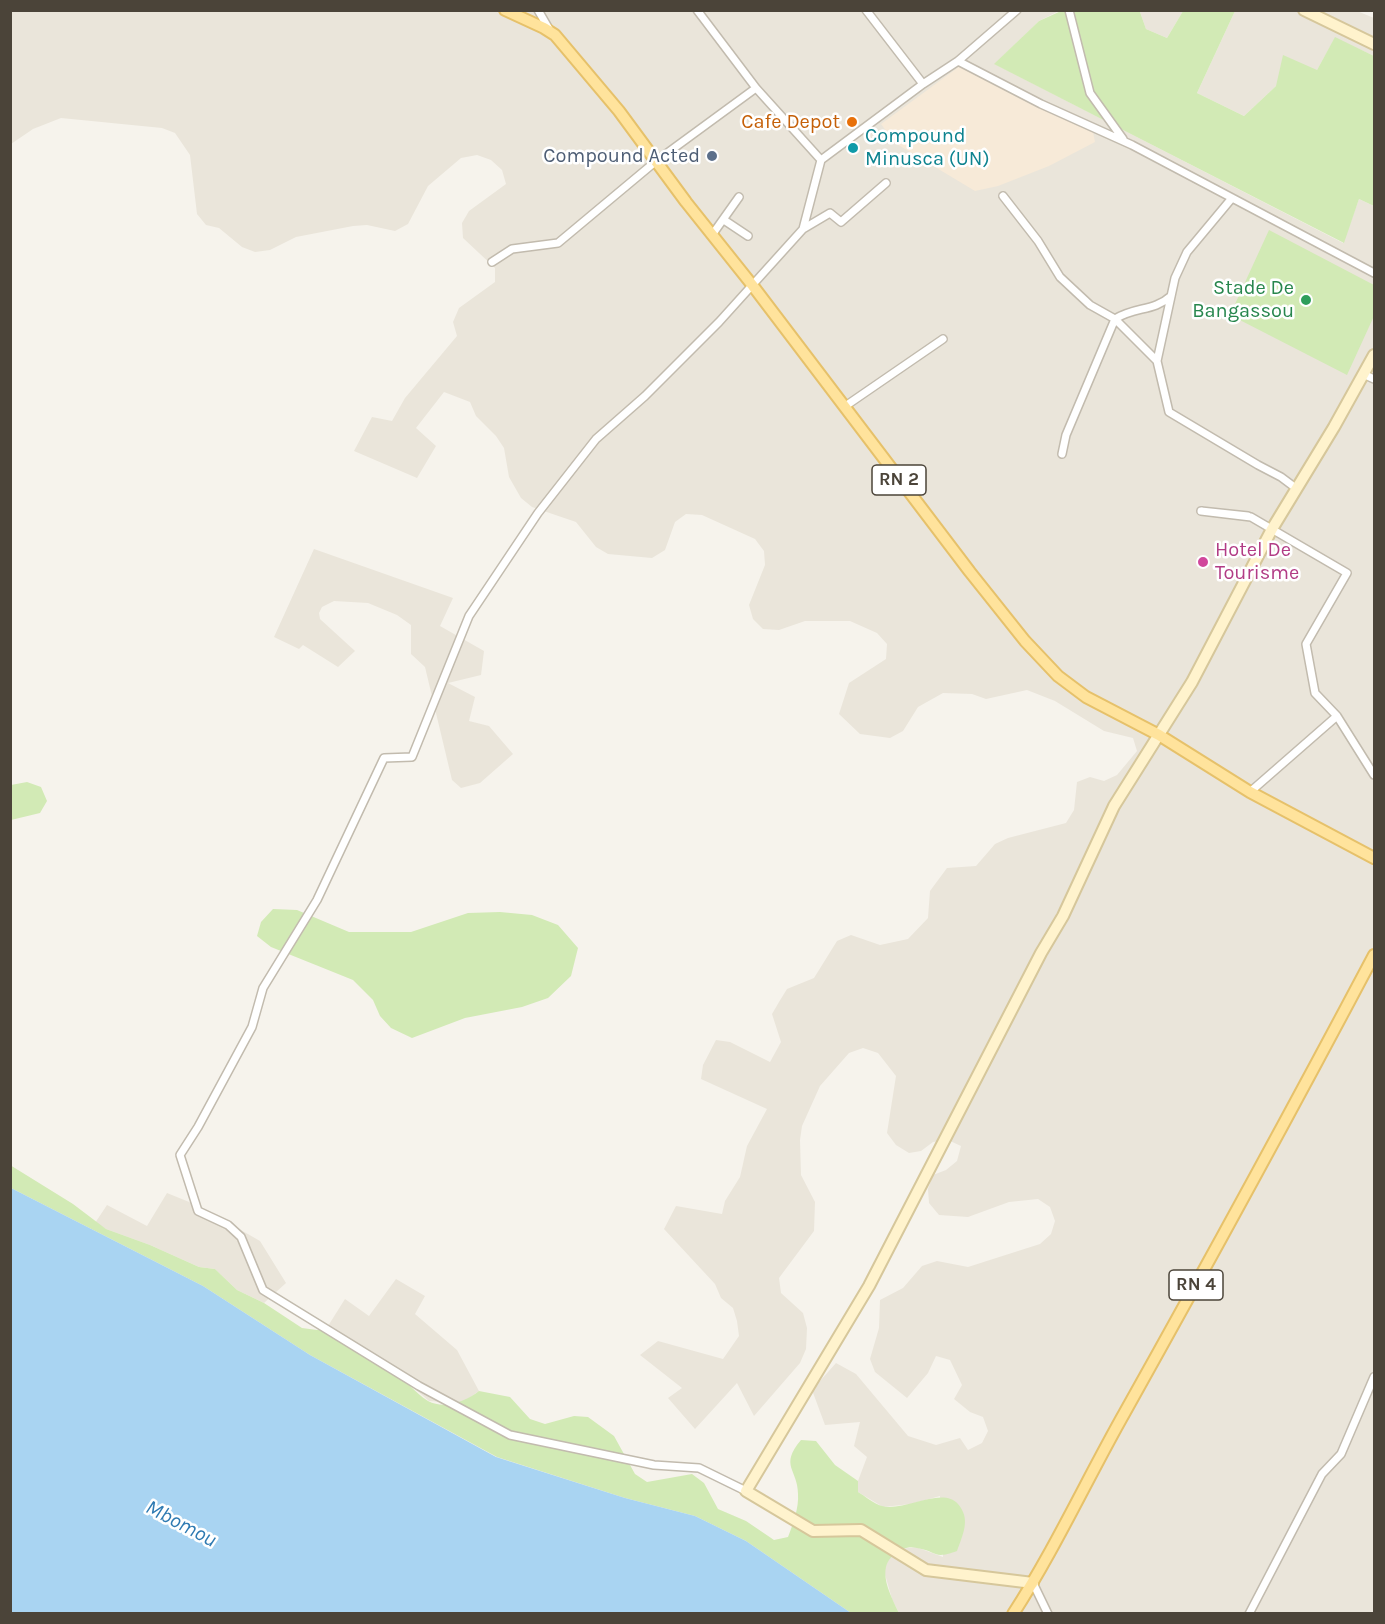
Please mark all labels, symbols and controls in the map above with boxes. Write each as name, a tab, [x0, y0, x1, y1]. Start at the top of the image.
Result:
place label: Cafe Depot	[741, 110, 840, 134]
marker: Cafe Depot	[845, 115, 859, 129]
place label: Compound Minusca (UN)	[865, 124, 990, 171]
marker: Compound Minusca (UN)	[846, 141, 860, 155]
place label: Compound Acted	[543, 144, 700, 168]
marker: Compound Acted	[705, 149, 719, 163]
place label: Stade De Bangassou	[1192, 276, 1294, 323]
marker: Stade De Bangassou	[1299, 293, 1313, 307]
road number: RN 2	[872, 465, 926, 495]
place label: Hotel De Tourisme	[1215, 538, 1299, 585]
marker: Hotel De Tourisme	[1196, 555, 1210, 569]
road number: RN 4	[1169, 1270, 1223, 1300]
water label: Mbomou	[141, 1495, 221, 1553]

